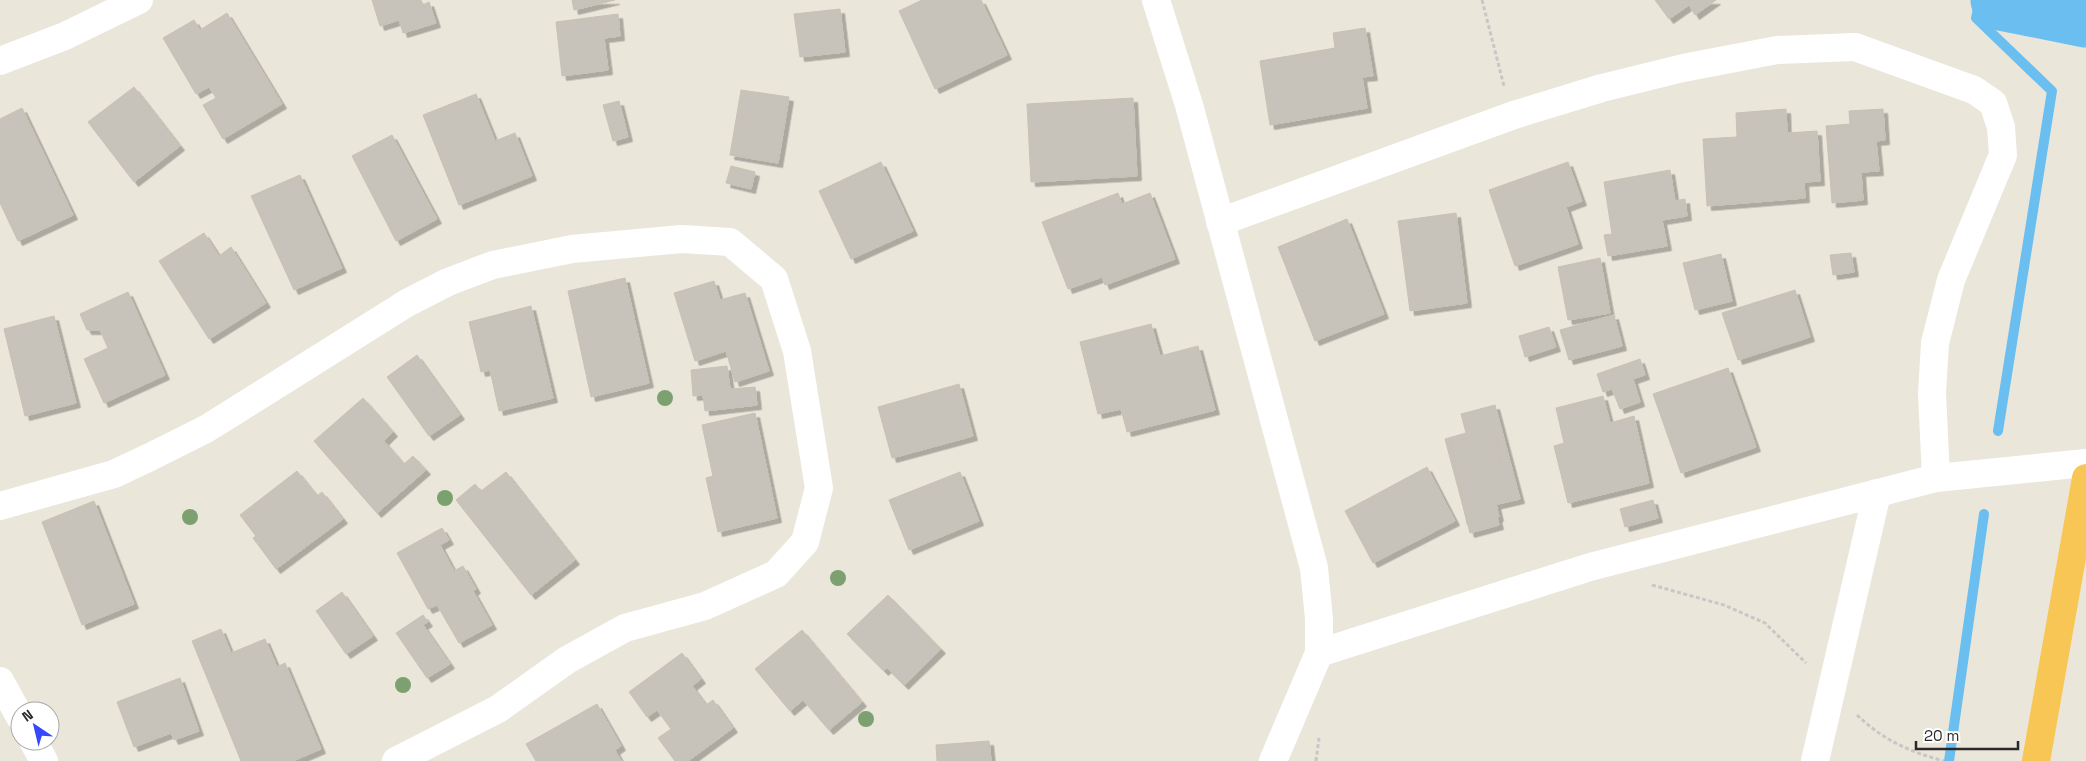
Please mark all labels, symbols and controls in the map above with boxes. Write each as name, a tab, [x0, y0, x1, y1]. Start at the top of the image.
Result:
north arrow	[10, 701, 60, 751]
text: N	[19, 705, 37, 725]
scale bar	[1916, 718, 2018, 750]
text: 20 m	[1924, 726, 1959, 745]

